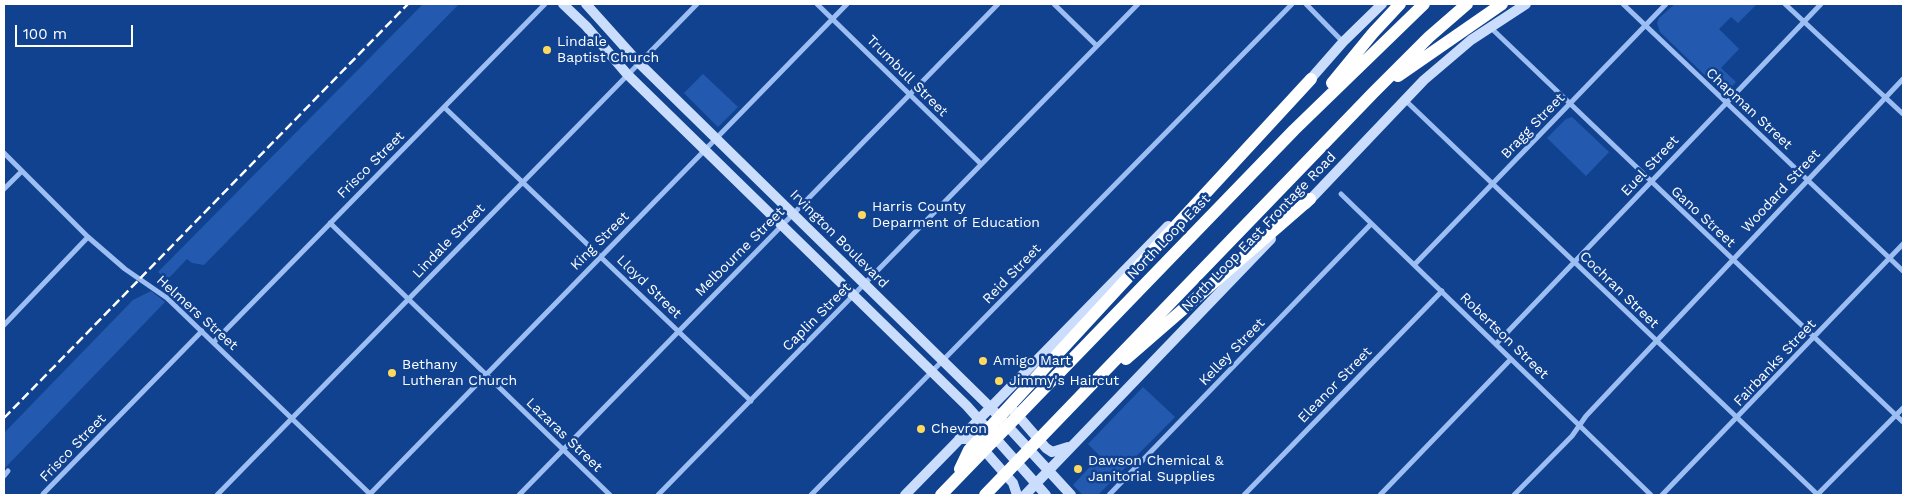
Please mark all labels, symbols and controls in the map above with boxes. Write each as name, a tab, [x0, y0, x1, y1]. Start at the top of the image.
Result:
scale bar	[18, 15, 135, 47]
text: 100 m	[23, 25, 67, 43]
street label: Trumbull Street	[863, 32, 951, 120]
place label: Lindale Baptist Church	[557, 34, 659, 66]
marker: Lindale Baptist Church	[541, 44, 553, 56]
street label: Chapman Street	[1702, 65, 1796, 153]
street label: Bragg Street	[1498, 90, 1568, 162]
street label: Frisco Street	[334, 128, 408, 202]
street label: Euel Street	[1618, 132, 1682, 200]
street label: Woodard Street	[1738, 146, 1824, 236]
street label: North Loop East Frontage Road	[1178, 149, 1340, 315]
street label: Gano Street	[1667, 183, 1739, 251]
street label: Irvington Boulevard	[786, 186, 892, 292]
street label: North Loop East	[1124, 191, 1214, 283]
place label: Harris County Deparment of Education	[872, 199, 1040, 232]
street label: Lindale Street	[409, 200, 489, 282]
street label: Melbourne Street	[692, 204, 788, 300]
street label: King Street	[567, 208, 633, 274]
marker: Harris County Deparment of Education	[856, 209, 868, 221]
street label: Reid Street	[979, 241, 1045, 307]
street label: Cochran Street	[1576, 248, 1662, 332]
street label: Lloyd Street	[613, 252, 685, 322]
street label: Helmers Street	[153, 272, 241, 354]
street label: Caplin Street	[779, 279, 855, 355]
street label: Robertson Street	[1456, 289, 1552, 383]
street label: Kelley Street	[1196, 315, 1268, 389]
street label: Fairbanks Street	[1730, 316, 1820, 410]
street label: Eleanor Street	[1295, 344, 1375, 426]
place label: Amigo Mart	[993, 353, 1071, 369]
marker: Amigo Mart	[977, 355, 989, 367]
place label: Bethany Lutheran Church	[402, 357, 517, 390]
marker: Bethany Lutheran Church	[386, 367, 398, 379]
place label: Jimmy's Haircut	[1009, 373, 1119, 389]
marker: Jimmy's Haircut	[993, 375, 1005, 387]
street label: Lazaras Street	[522, 394, 606, 476]
street label: Frisco Street	[36, 411, 110, 485]
place label: Chevron	[931, 421, 987, 437]
marker: Chevron	[915, 423, 927, 435]
place label: Dawson Chemical & Janitorial Supplies	[1088, 453, 1224, 486]
marker: Dawson Chemical & Janitorial Supplies	[1072, 463, 1084, 475]

